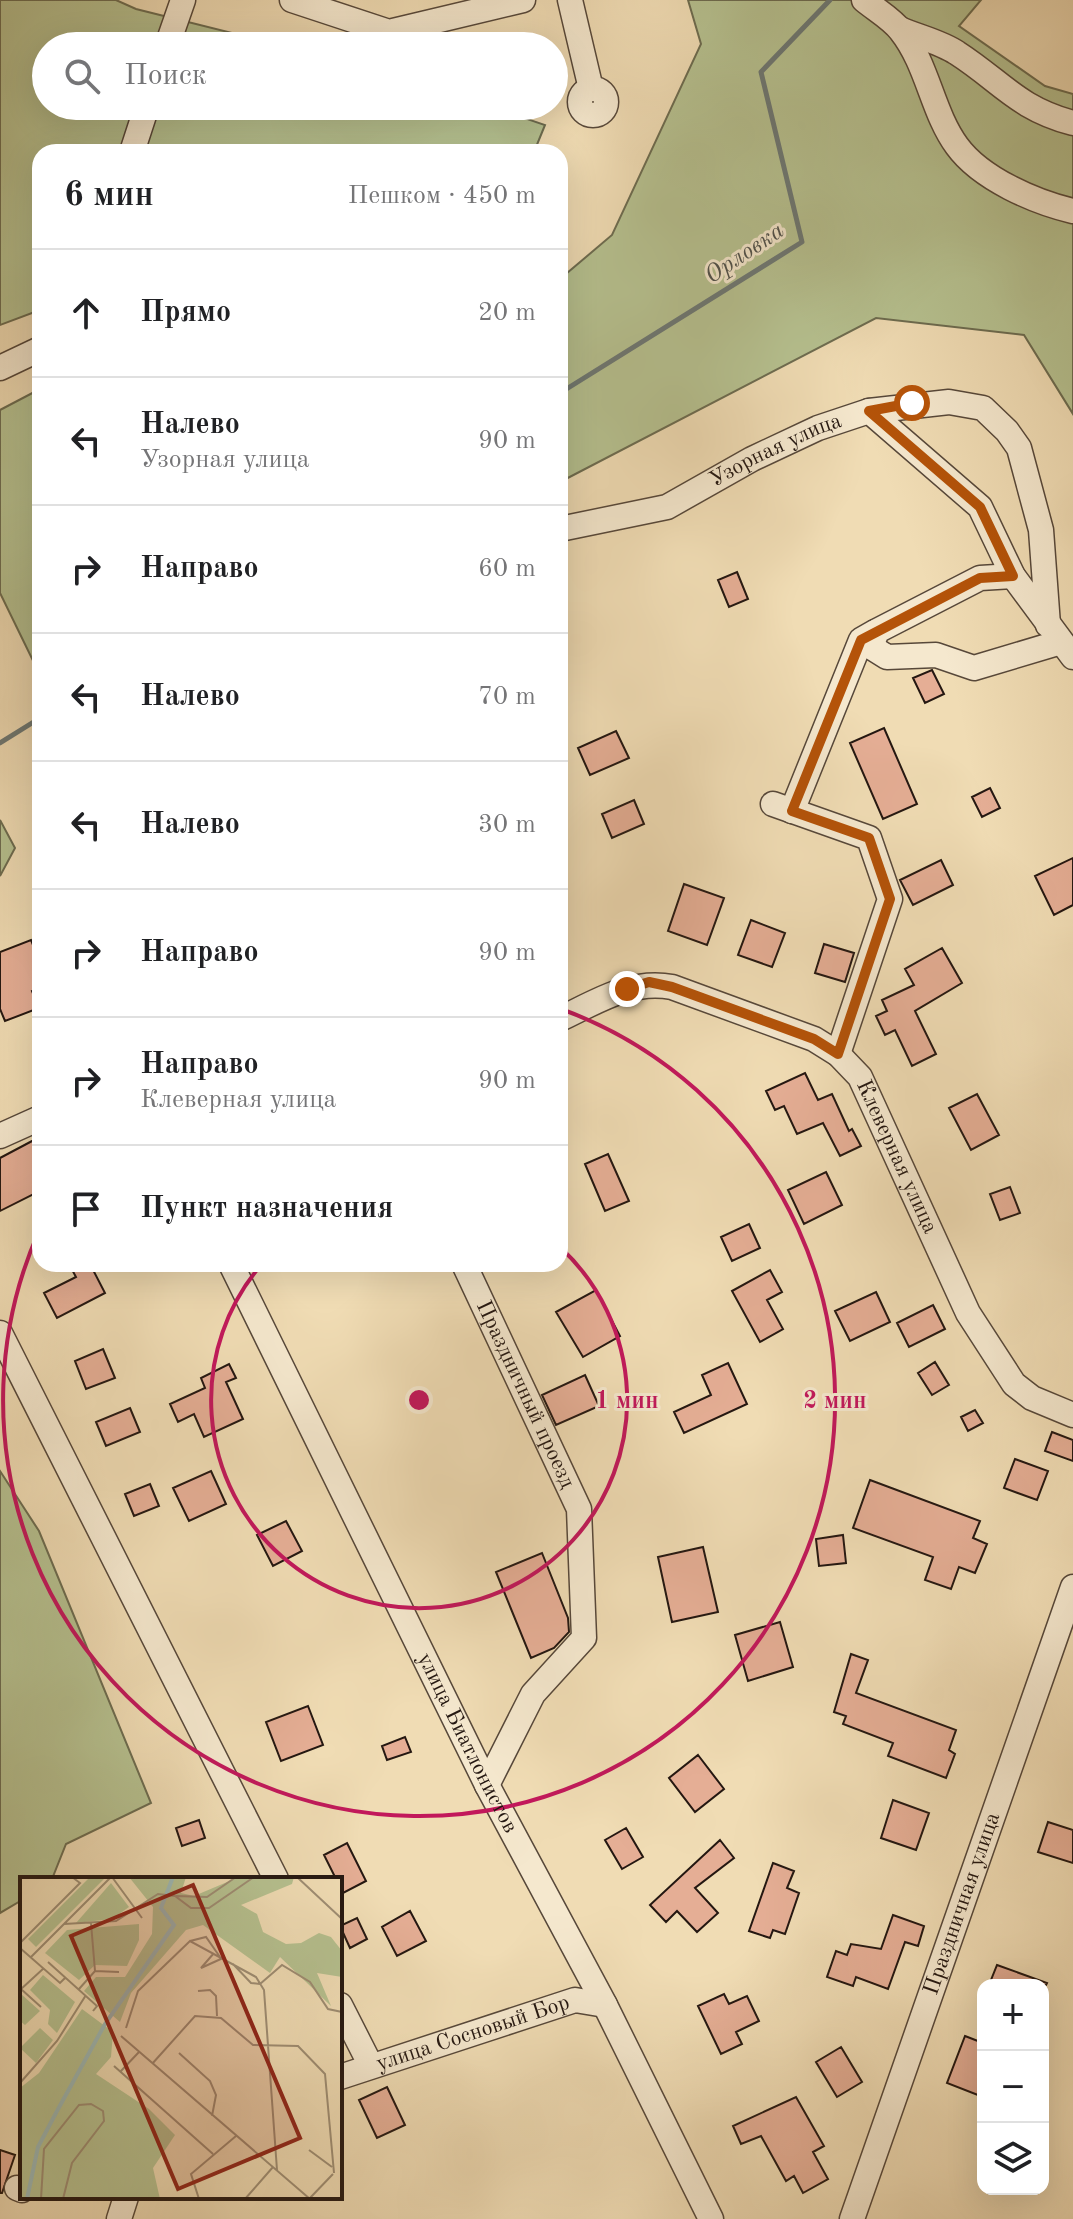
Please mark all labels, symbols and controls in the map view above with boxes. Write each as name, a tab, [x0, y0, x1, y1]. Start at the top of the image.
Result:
search box	[32, 32, 568, 120]
icon: search	[60, 54, 104, 98]
text: Поиск	[124, 61, 207, 91]
text: 6 мин	[64, 179, 154, 213]
text: Пешком · 450 m	[348, 183, 536, 209]
water label: Орловка	[701, 219, 789, 289]
icon: ahead	[64, 291, 108, 335]
text: Прямо	[140, 298, 231, 328]
text: 20 m	[478, 300, 536, 326]
route start	[894, 385, 930, 421]
text: Налево	[140, 410, 240, 440]
street label: Узорная улица	[706, 410, 844, 492]
icon: left	[64, 419, 108, 463]
text: 90 m	[478, 428, 536, 454]
text: Узорная улица	[140, 447, 310, 473]
icon: right	[64, 547, 108, 591]
text: Направо	[140, 554, 259, 584]
text: 60 m	[478, 556, 536, 582]
icon: left	[64, 675, 108, 719]
text: Налево	[140, 682, 240, 712]
text: 70 m	[478, 684, 536, 710]
icon: left	[64, 803, 108, 847]
text: Налево	[140, 810, 240, 840]
text: 30 m	[478, 812, 536, 838]
icon: right	[64, 931, 108, 975]
text: Направо	[140, 938, 259, 968]
text: 90 m	[478, 940, 536, 966]
route end	[609, 971, 645, 1007]
text: Направо	[140, 1050, 259, 1080]
icon: right	[64, 1059, 108, 1103]
text: 90 m	[478, 1068, 536, 1094]
street label: Клеверная улица	[852, 1077, 941, 1237]
text: Клеверная улица	[140, 1087, 336, 1113]
icon: arrive	[64, 1187, 108, 1231]
text: Пункт назначения	[140, 1194, 393, 1224]
street label: Праздничный проезд	[472, 1297, 579, 1492]
centre of rings	[405, 1386, 433, 1414]
text: 1 мин	[595, 1390, 659, 1414]
text: 2 мин	[803, 1390, 867, 1414]
street label: улица Биатлонистов	[413, 1649, 522, 1837]
street label: Праздничная улица	[920, 1809, 1004, 1998]
inset map	[20, 1877, 342, 2199]
map controls	[977, 1979, 1049, 2195]
button: +	[977, 1979, 1049, 2051]
street label: улица Сосновый Бор	[374, 1992, 572, 2075]
button: −	[977, 2051, 1049, 2123]
button: layers	[977, 2123, 1049, 2195]

